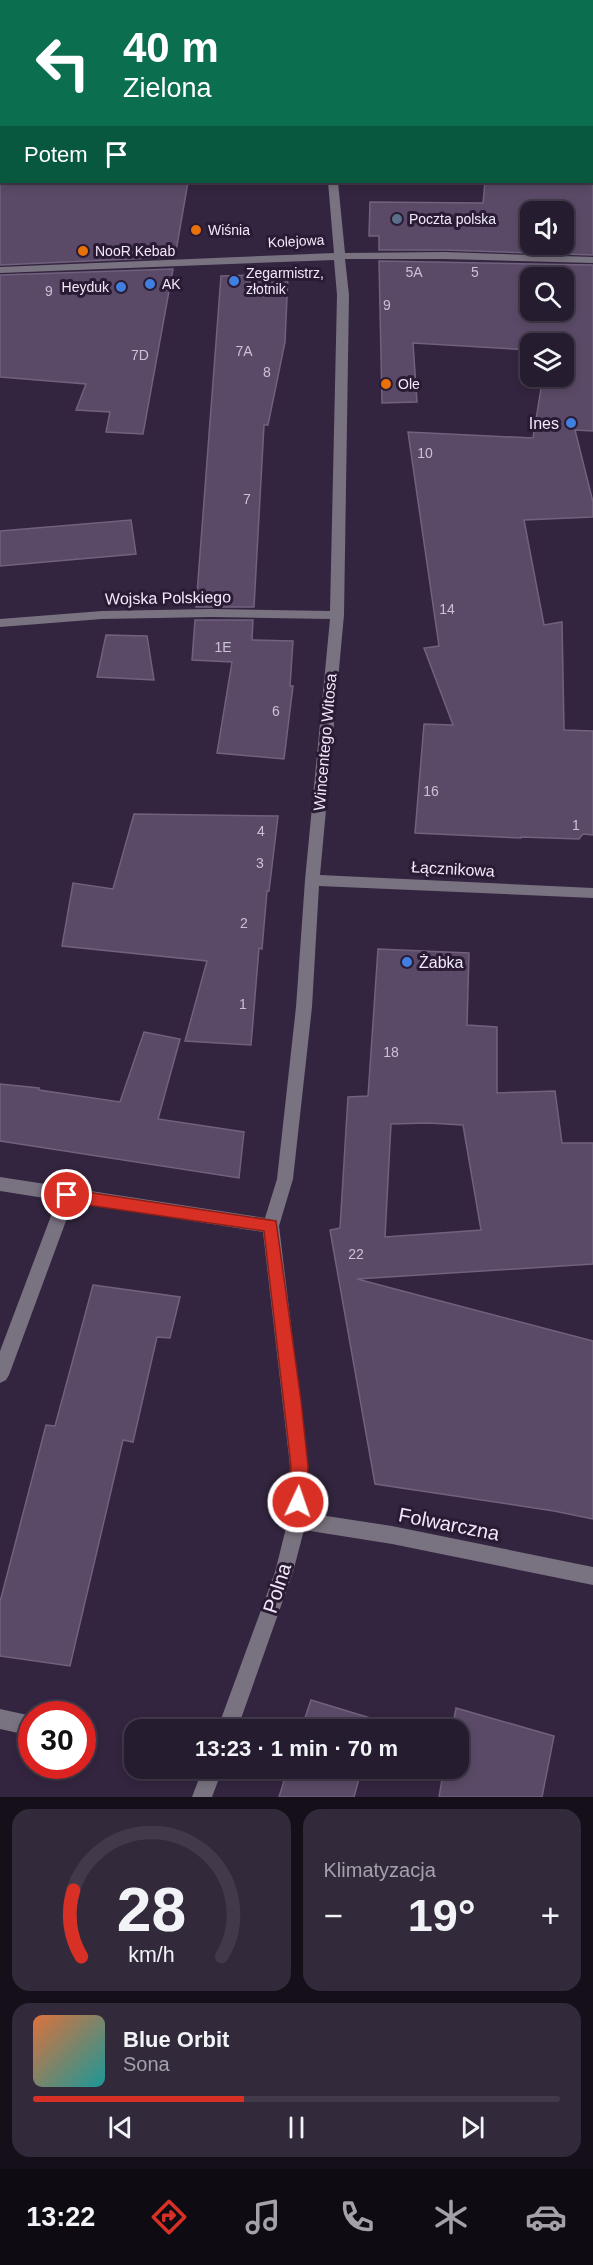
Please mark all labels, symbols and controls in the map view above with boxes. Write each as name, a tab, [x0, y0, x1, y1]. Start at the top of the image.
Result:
icon: left	[24, 24, 102, 102]
text: 40 m	[123, 24, 219, 71]
text: Zielona	[123, 73, 212, 103]
icon: arrive	[100, 138, 133, 171]
text: Potem	[24, 142, 88, 167]
map controls	[520, 201, 574, 387]
button: sound	[520, 201, 574, 255]
place label: Poczta polska	[409, 211, 496, 227]
marker: Poczta polska	[390, 212, 404, 226]
place label: Wiśnia	[208, 222, 250, 238]
marker: Wiśnia	[189, 223, 203, 237]
street label: Kolejowa	[267, 232, 325, 250]
place label: NooR Kebab	[95, 243, 175, 259]
marker: NooR Kebab	[76, 244, 90, 258]
house number: 5A	[405, 264, 423, 280]
house number: 5	[471, 264, 479, 280]
place label: Zegarmistrz, złotnik	[246, 265, 324, 297]
button: search	[520, 267, 574, 321]
marker: Zegarmistrz, złotnik	[227, 274, 241, 288]
place label: AK	[162, 276, 181, 292]
marker: AK	[143, 277, 157, 291]
place label: Heyduk	[62, 279, 110, 295]
marker: Heyduk	[114, 280, 128, 294]
house number: 9	[45, 283, 53, 299]
house number: 9	[383, 297, 391, 313]
button: layers	[520, 333, 574, 387]
house number: 7A	[235, 343, 253, 359]
house number: 7D	[131, 347, 149, 363]
house number: 8	[263, 364, 271, 380]
place label: Ole	[398, 376, 420, 392]
marker: Ole	[379, 377, 393, 391]
place label: Ines	[529, 415, 559, 432]
marker: Ines	[564, 416, 578, 430]
house number: 10	[417, 445, 433, 461]
house number: 7	[243, 491, 251, 507]
street label: Wojska Polskiego	[105, 588, 231, 608]
house number: 14	[439, 601, 455, 617]
house number: 1E	[214, 639, 232, 655]
street label: Wincentego Witosa	[311, 673, 339, 811]
house number: 6	[272, 703, 280, 719]
house number: 16	[423, 783, 439, 799]
house number: 1	[572, 817, 580, 833]
house number: 4	[257, 823, 265, 839]
house number: 3	[256, 855, 264, 871]
street label: Łącznikowa	[411, 858, 495, 880]
house number: 2	[240, 915, 248, 931]
place label: Żabka	[419, 953, 464, 971]
marker: Żabka	[400, 955, 414, 969]
house number: 1	[239, 996, 247, 1012]
house number: 18	[383, 1044, 399, 1060]
pin	[41, 1169, 92, 1220]
icon: arrive	[50, 1178, 83, 1211]
house number: 22	[348, 1246, 364, 1262]
position arrow	[266, 1470, 330, 1534]
street label: Folwarczna	[397, 1503, 502, 1545]
street label: Polna	[259, 1559, 296, 1616]
speed limit sign: 30	[18, 1701, 96, 1779]
text: 13:23 · 1 min · 70 m	[195, 1736, 398, 1761]
text: Klimatyzacja	[324, 1859, 436, 1881]
text: 28	[117, 1875, 186, 1944]
text: 19°	[408, 1890, 476, 1941]
text: −	[324, 1897, 343, 1934]
text: +	[541, 1897, 560, 1934]
text: km/h	[128, 1943, 174, 1967]
text: Blue Orbit	[123, 2027, 229, 2052]
text: Sona	[123, 2053, 170, 2075]
icon: previous	[104, 2111, 137, 2144]
icon: pause	[280, 2111, 313, 2144]
icon: next	[456, 2111, 489, 2144]
icon: directions	[148, 2196, 190, 2238]
icon: music	[242, 2196, 284, 2238]
icon: phone	[336, 2196, 378, 2238]
icon: climate	[430, 2196, 472, 2238]
icon: car	[525, 2196, 567, 2238]
text: 13:22	[26, 2202, 95, 2232]

